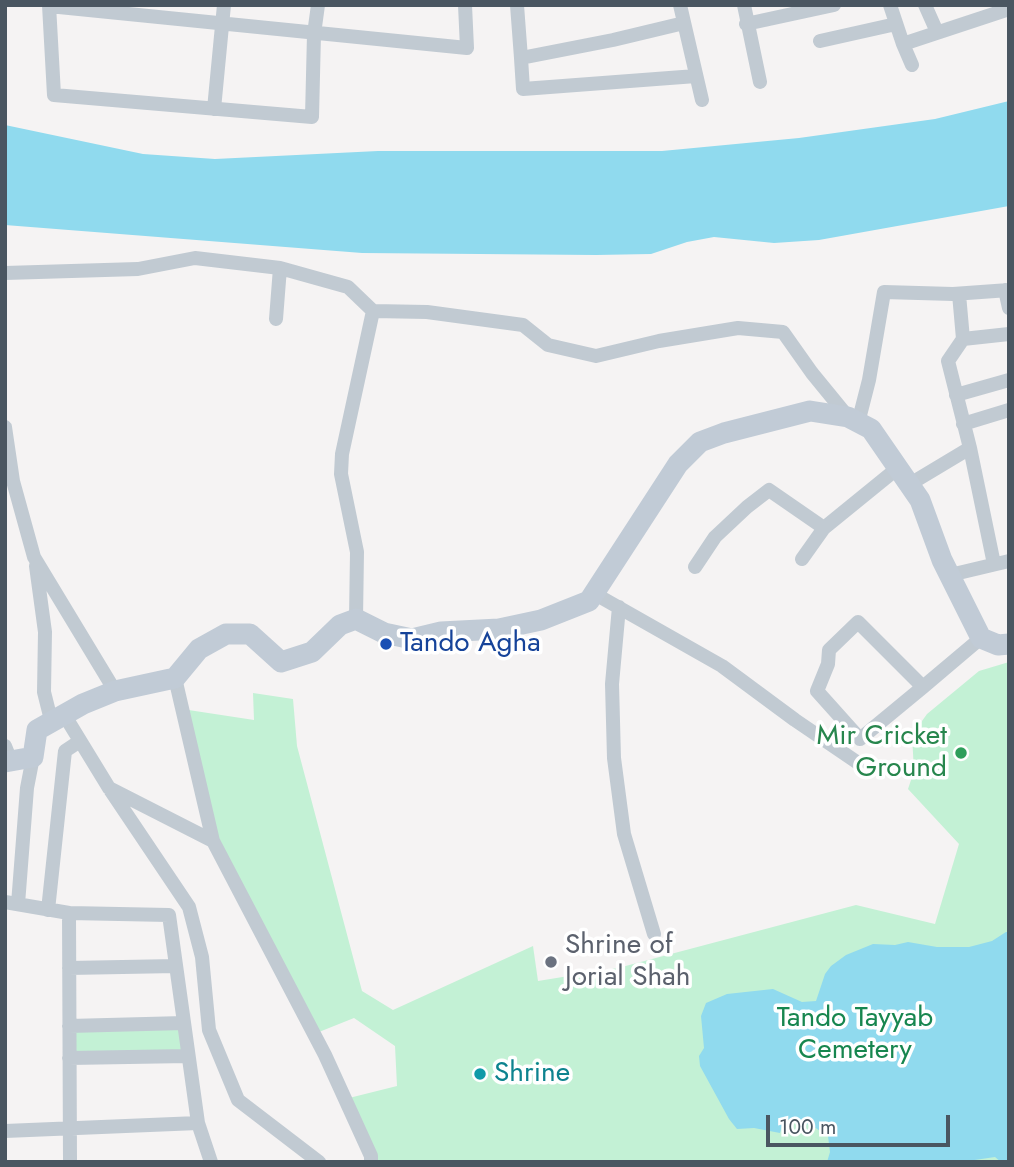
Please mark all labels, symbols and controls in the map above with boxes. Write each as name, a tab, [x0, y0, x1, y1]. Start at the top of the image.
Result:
place label: Tando Agha	[400, 627, 541, 661]
marker: Tando Agha	[378, 636, 394, 652]
place label: Mir Cricket Ground	[817, 720, 947, 786]
marker: Mir Cricket Ground	[953, 745, 969, 761]
place label: Shrine of Jorial Shah	[565, 929, 690, 995]
marker: Shrine of Jorial Shah	[543, 954, 559, 970]
park label: Tando Tayyab Cemetery	[777, 1002, 933, 1068]
place label: Shrine	[494, 1057, 570, 1091]
marker: Shrine	[472, 1066, 488, 1082]
scale bar	[769, 1100, 953, 1144]
text: 100 m	[779, 1112, 836, 1142]

